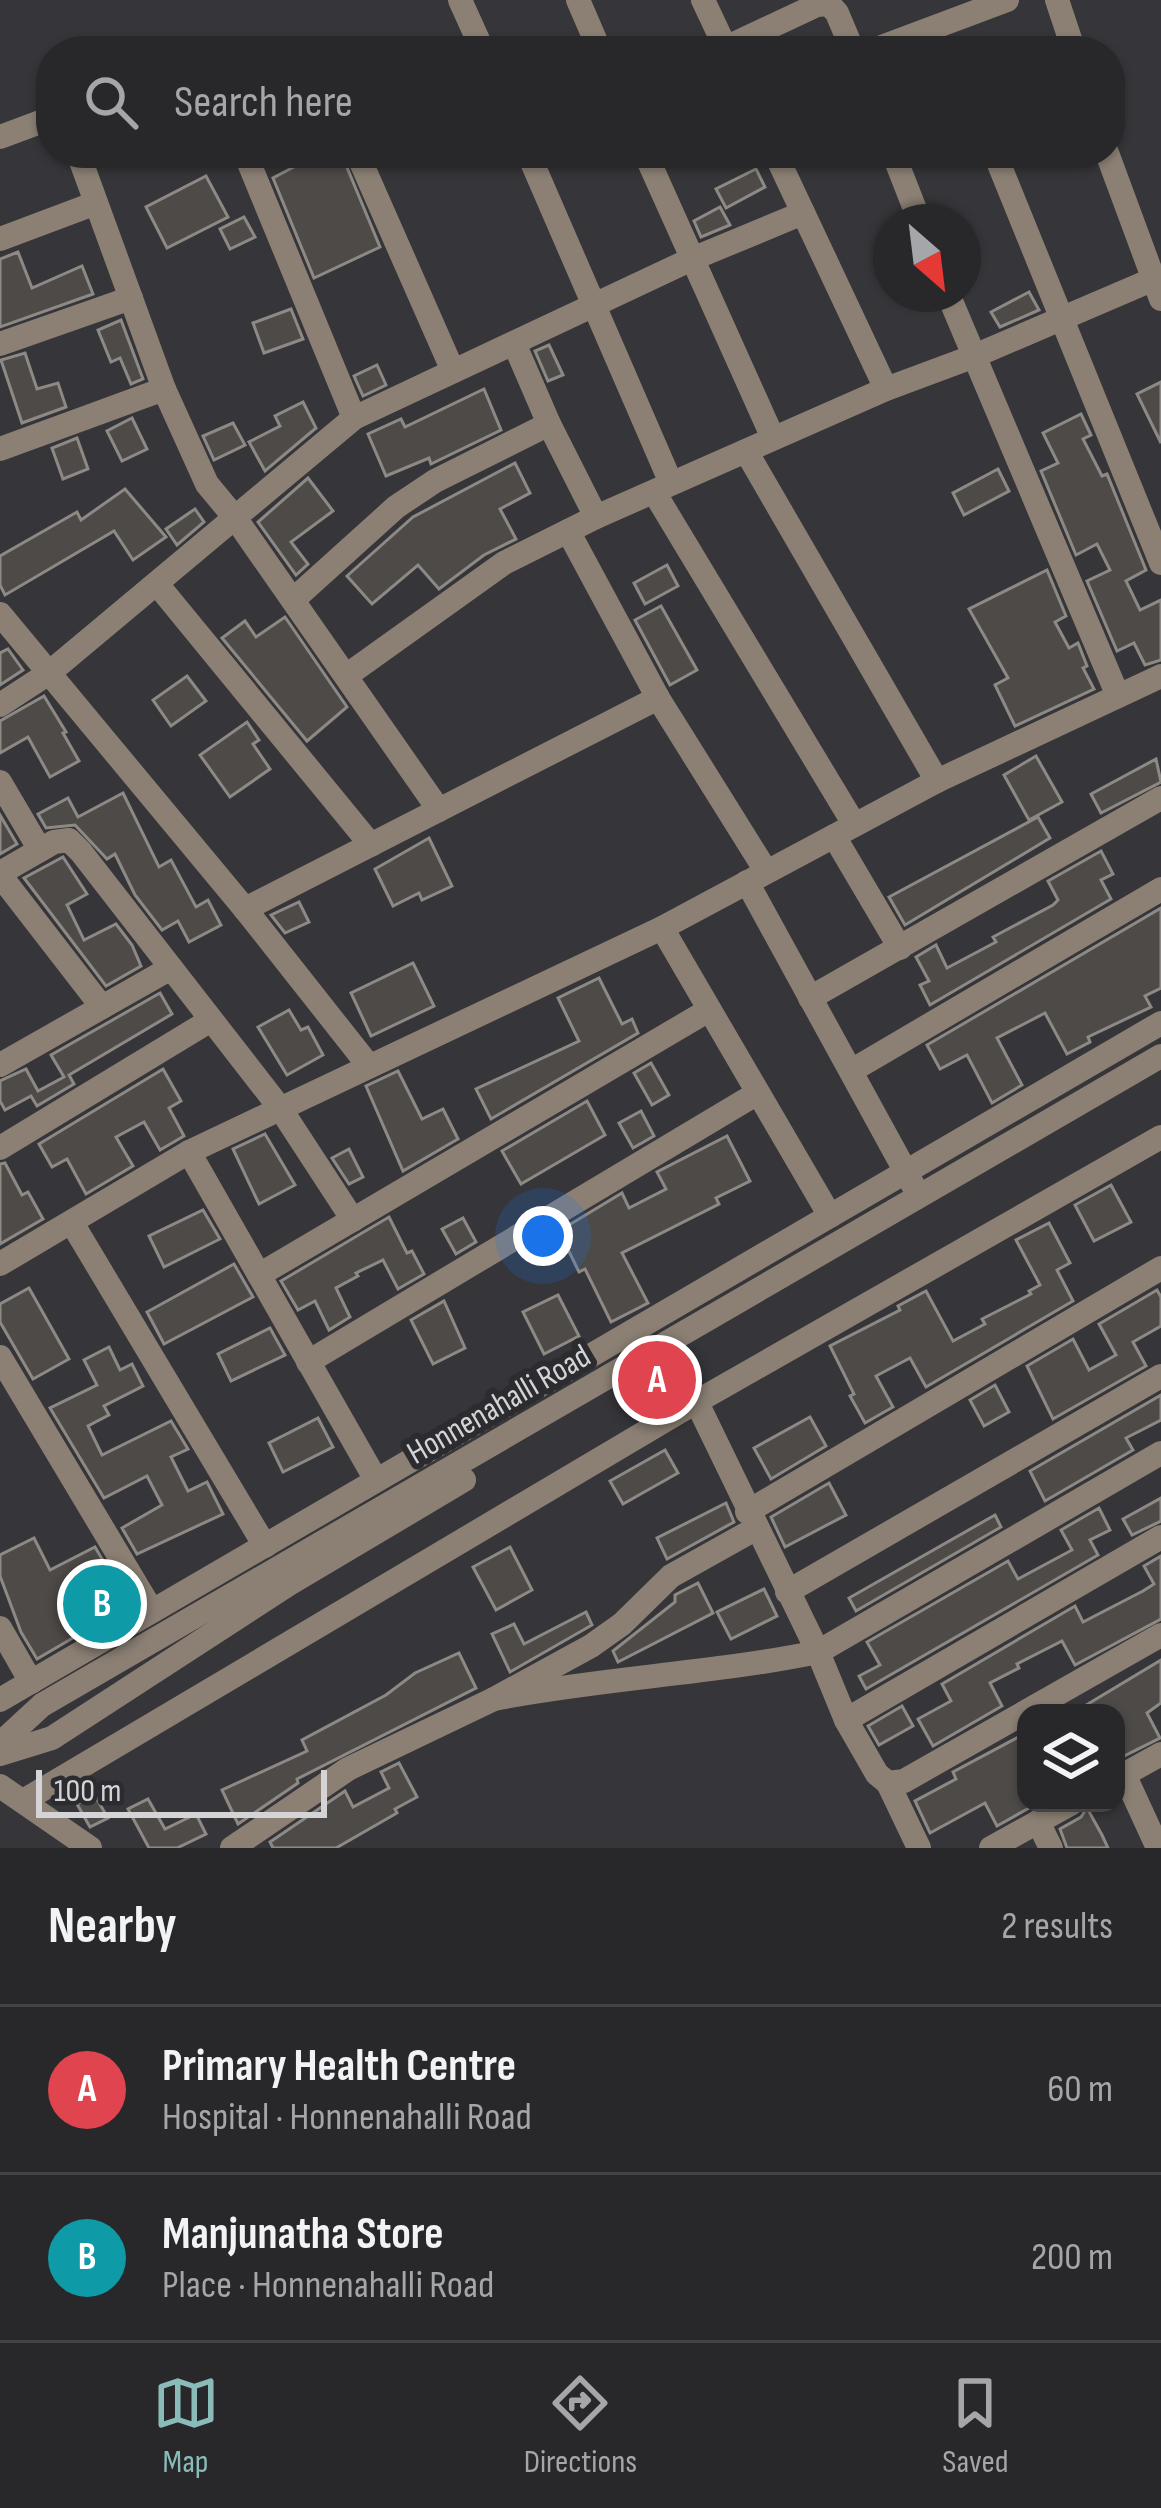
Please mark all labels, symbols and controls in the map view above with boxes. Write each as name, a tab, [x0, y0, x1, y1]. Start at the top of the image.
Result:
search box	[36, 36, 1125, 168]
icon: search	[78, 69, 144, 135]
text: Search here	[174, 75, 353, 130]
north arrow	[873, 204, 981, 312]
your location	[513, 1206, 573, 1266]
pin: A	[618, 1335, 696, 1425]
street label: Honnenahalli Road	[400, 1336, 598, 1473]
pin: B	[63, 1559, 141, 1649]
map controls	[1017, 1704, 1125, 1812]
button: layers	[1017, 1704, 1125, 1812]
scale bar	[36, 1764, 327, 1817]
text: 100 m	[54, 1771, 121, 1811]
text: Nearby	[48, 1896, 177, 1957]
text: 2 results	[1001, 1903, 1113, 1950]
text: Primary Health Centre	[162, 2039, 516, 2094]
text: A	[78, 2066, 96, 2113]
text: 60 m	[1047, 2066, 1113, 2113]
text: Hospital · Honnenahalli Road	[162, 2094, 532, 2141]
text: Manjunatha Store	[162, 2207, 443, 2262]
text: B	[78, 2234, 96, 2281]
text: 200 m	[1031, 2234, 1113, 2281]
text: Place · Honnenahalli Road	[162, 2262, 494, 2309]
tab: Map	[153, 2370, 219, 2482]
tab: Directions	[524, 2370, 637, 2482]
tab: Saved	[942, 2370, 1008, 2482]

